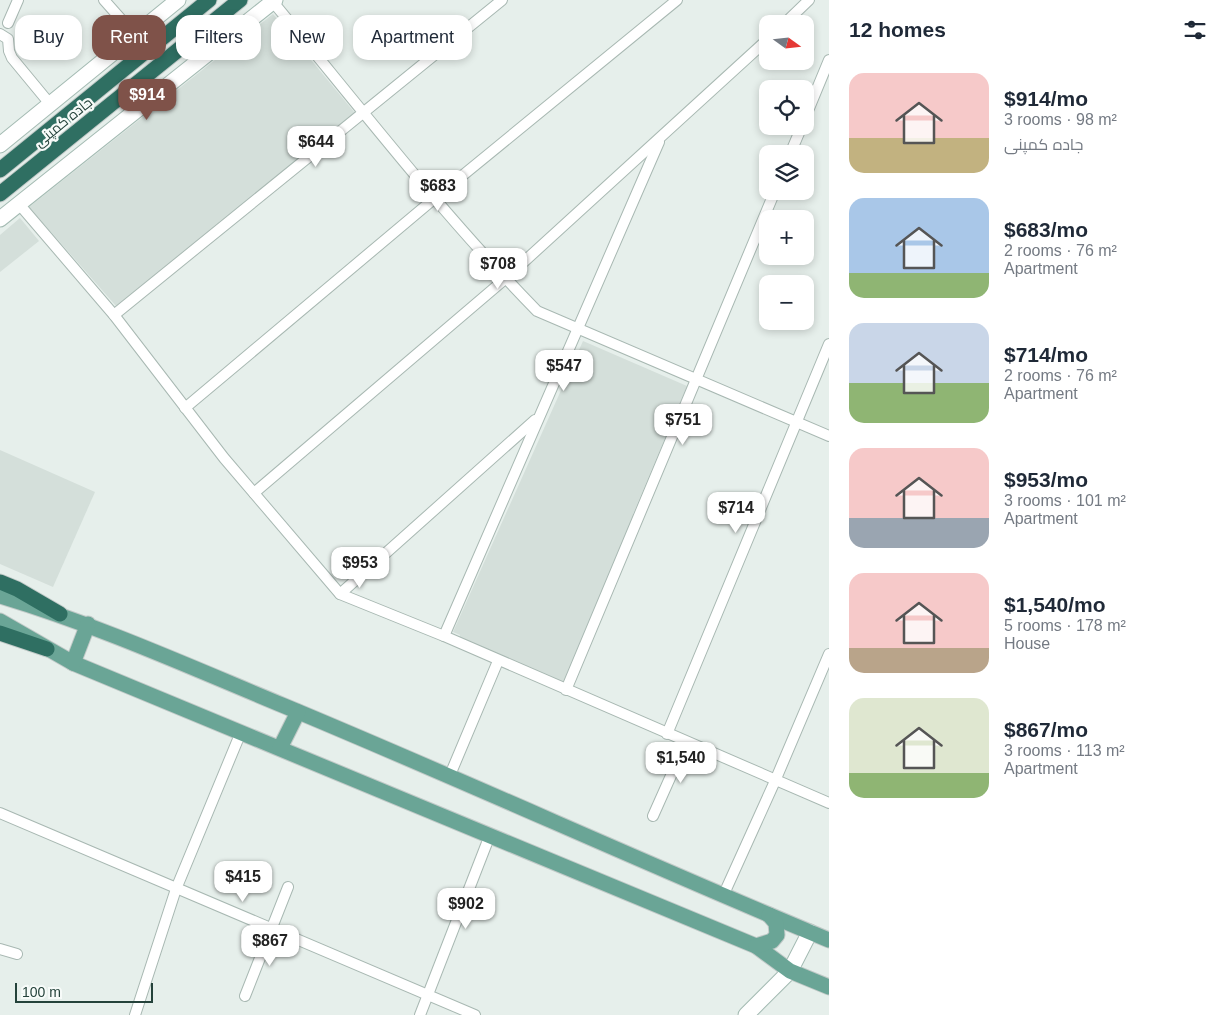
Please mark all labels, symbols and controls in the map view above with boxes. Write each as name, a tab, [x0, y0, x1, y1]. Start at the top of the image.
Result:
chip: Buy	[15, 15, 82, 60]
chip: Rent	[92, 15, 166, 60]
chip: Filters	[176, 15, 261, 60]
chip: New	[271, 15, 343, 60]
chip: Apartment	[353, 15, 472, 60]
north arrow	[759, 15, 814, 70]
map controls	[759, 15, 814, 330]
icon: filters	[1181, 16, 1209, 44]
text: 12 homes	[849, 18, 946, 41]
pin: $914	[117, 78, 177, 121]
button: locate	[759, 80, 814, 135]
text: $914	[129, 86, 165, 103]
text: $914/mo	[1004, 87, 1088, 110]
icon: home	[889, 93, 949, 153]
street label: جاده کمپنی	[31, 94, 96, 152]
text: 3 rooms · 98 m²	[1004, 111, 1117, 128]
pin: $644	[286, 126, 346, 168]
text: $644	[298, 133, 334, 150]
text: جاده کمپنی	[1004, 136, 1083, 153]
button: layers	[759, 145, 814, 200]
pin: $683	[408, 170, 468, 212]
text: $683	[420, 177, 456, 194]
button: +	[759, 210, 814, 265]
icon: home	[889, 218, 949, 278]
text: $683/mo	[1004, 218, 1088, 241]
text: 2 rooms · 76 m²	[1004, 242, 1117, 259]
pin: $708	[468, 248, 528, 290]
text: $708	[480, 255, 516, 272]
text: Apartment	[1004, 260, 1078, 277]
button: −	[759, 275, 814, 330]
icon: home	[889, 343, 949, 403]
text: $714/mo	[1004, 343, 1088, 366]
pin: $547	[534, 350, 594, 392]
text: $547	[546, 357, 582, 374]
text: 2 rooms · 76 m²	[1004, 367, 1117, 384]
text: Apartment	[1004, 385, 1078, 402]
pin: $751	[653, 404, 713, 446]
text: $751	[665, 411, 701, 428]
icon: home	[889, 468, 949, 528]
text: $953/mo	[1004, 468, 1088, 491]
pin: $714	[706, 492, 766, 534]
text: 3 rooms · 101 m²	[1004, 492, 1126, 509]
text: $714	[718, 499, 754, 516]
text: Apartment	[1004, 510, 1078, 527]
pin: $953	[330, 546, 390, 589]
text: $953	[342, 554, 378, 571]
icon: home	[889, 593, 949, 653]
text: $1,540/mo	[1004, 593, 1106, 616]
text: 5 rooms · 178 m²	[1004, 617, 1126, 634]
text: House	[1004, 635, 1050, 652]
icon: home	[889, 718, 949, 778]
text: $867/mo	[1004, 718, 1088, 741]
pin: $1,540	[640, 742, 722, 784]
text: 3 rooms · 113 m²	[1004, 742, 1125, 759]
text: $1,540	[657, 749, 705, 766]
text: Apartment	[1004, 760, 1078, 777]
pin: $415	[213, 860, 273, 903]
text: $415	[225, 868, 261, 885]
pin: $902	[436, 888, 496, 930]
text: $902	[448, 895, 484, 912]
pin: $867	[240, 924, 300, 967]
text: $867	[252, 932, 288, 949]
scale bar	[15, 980, 152, 1003]
text: 100 m	[22, 984, 61, 1000]

